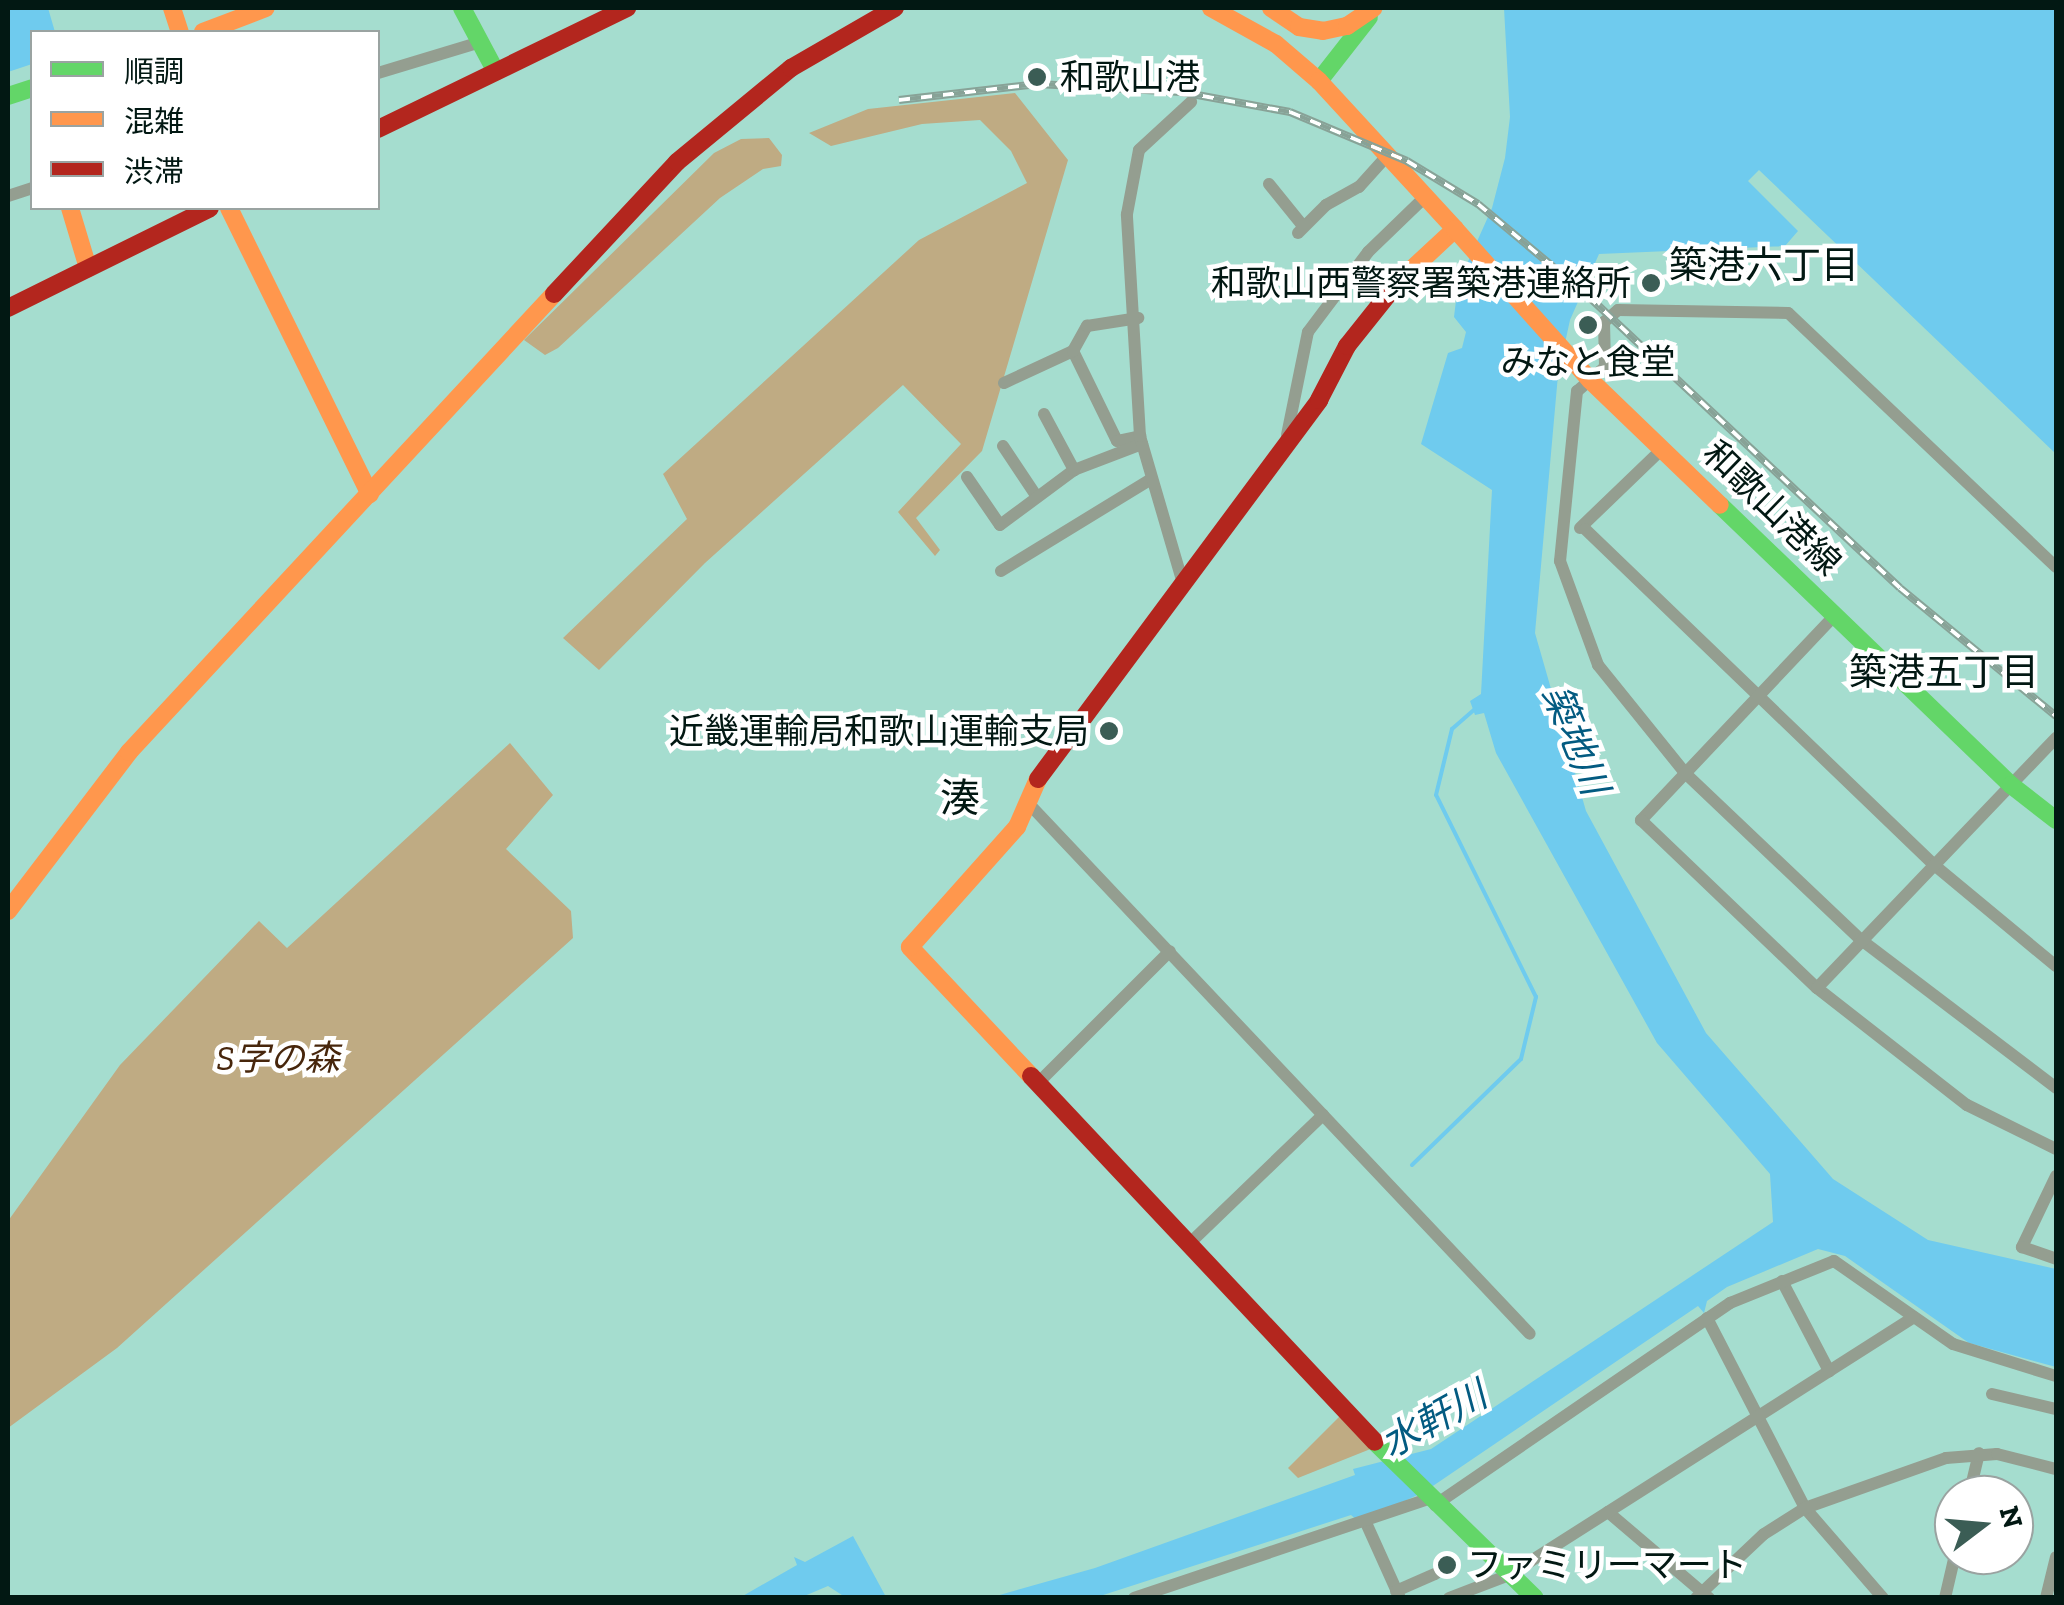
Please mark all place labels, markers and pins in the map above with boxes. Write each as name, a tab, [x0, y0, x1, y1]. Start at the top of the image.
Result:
place label: 和歌山港	[1060, 56, 1200, 98]
marker: 和歌山港	[1024, 64, 1050, 90]
place label: 和歌山西警察署築港連絡所	[1211, 262, 1631, 304]
marker: 和歌山西警察署築港連絡所	[1640, 272, 1662, 294]
marker: みなと食堂	[1577, 314, 1599, 336]
place label: みなと食堂	[1501, 341, 1675, 383]
place label: 近畿運輸局和歌山運輸支局	[669, 710, 1089, 752]
marker: 近畿運輸局和歌山運輸支局	[1098, 720, 1120, 742]
place label: ファミリーマート	[1467, 1544, 1747, 1586]
marker: ファミリーマート	[1436, 1554, 1458, 1576]

